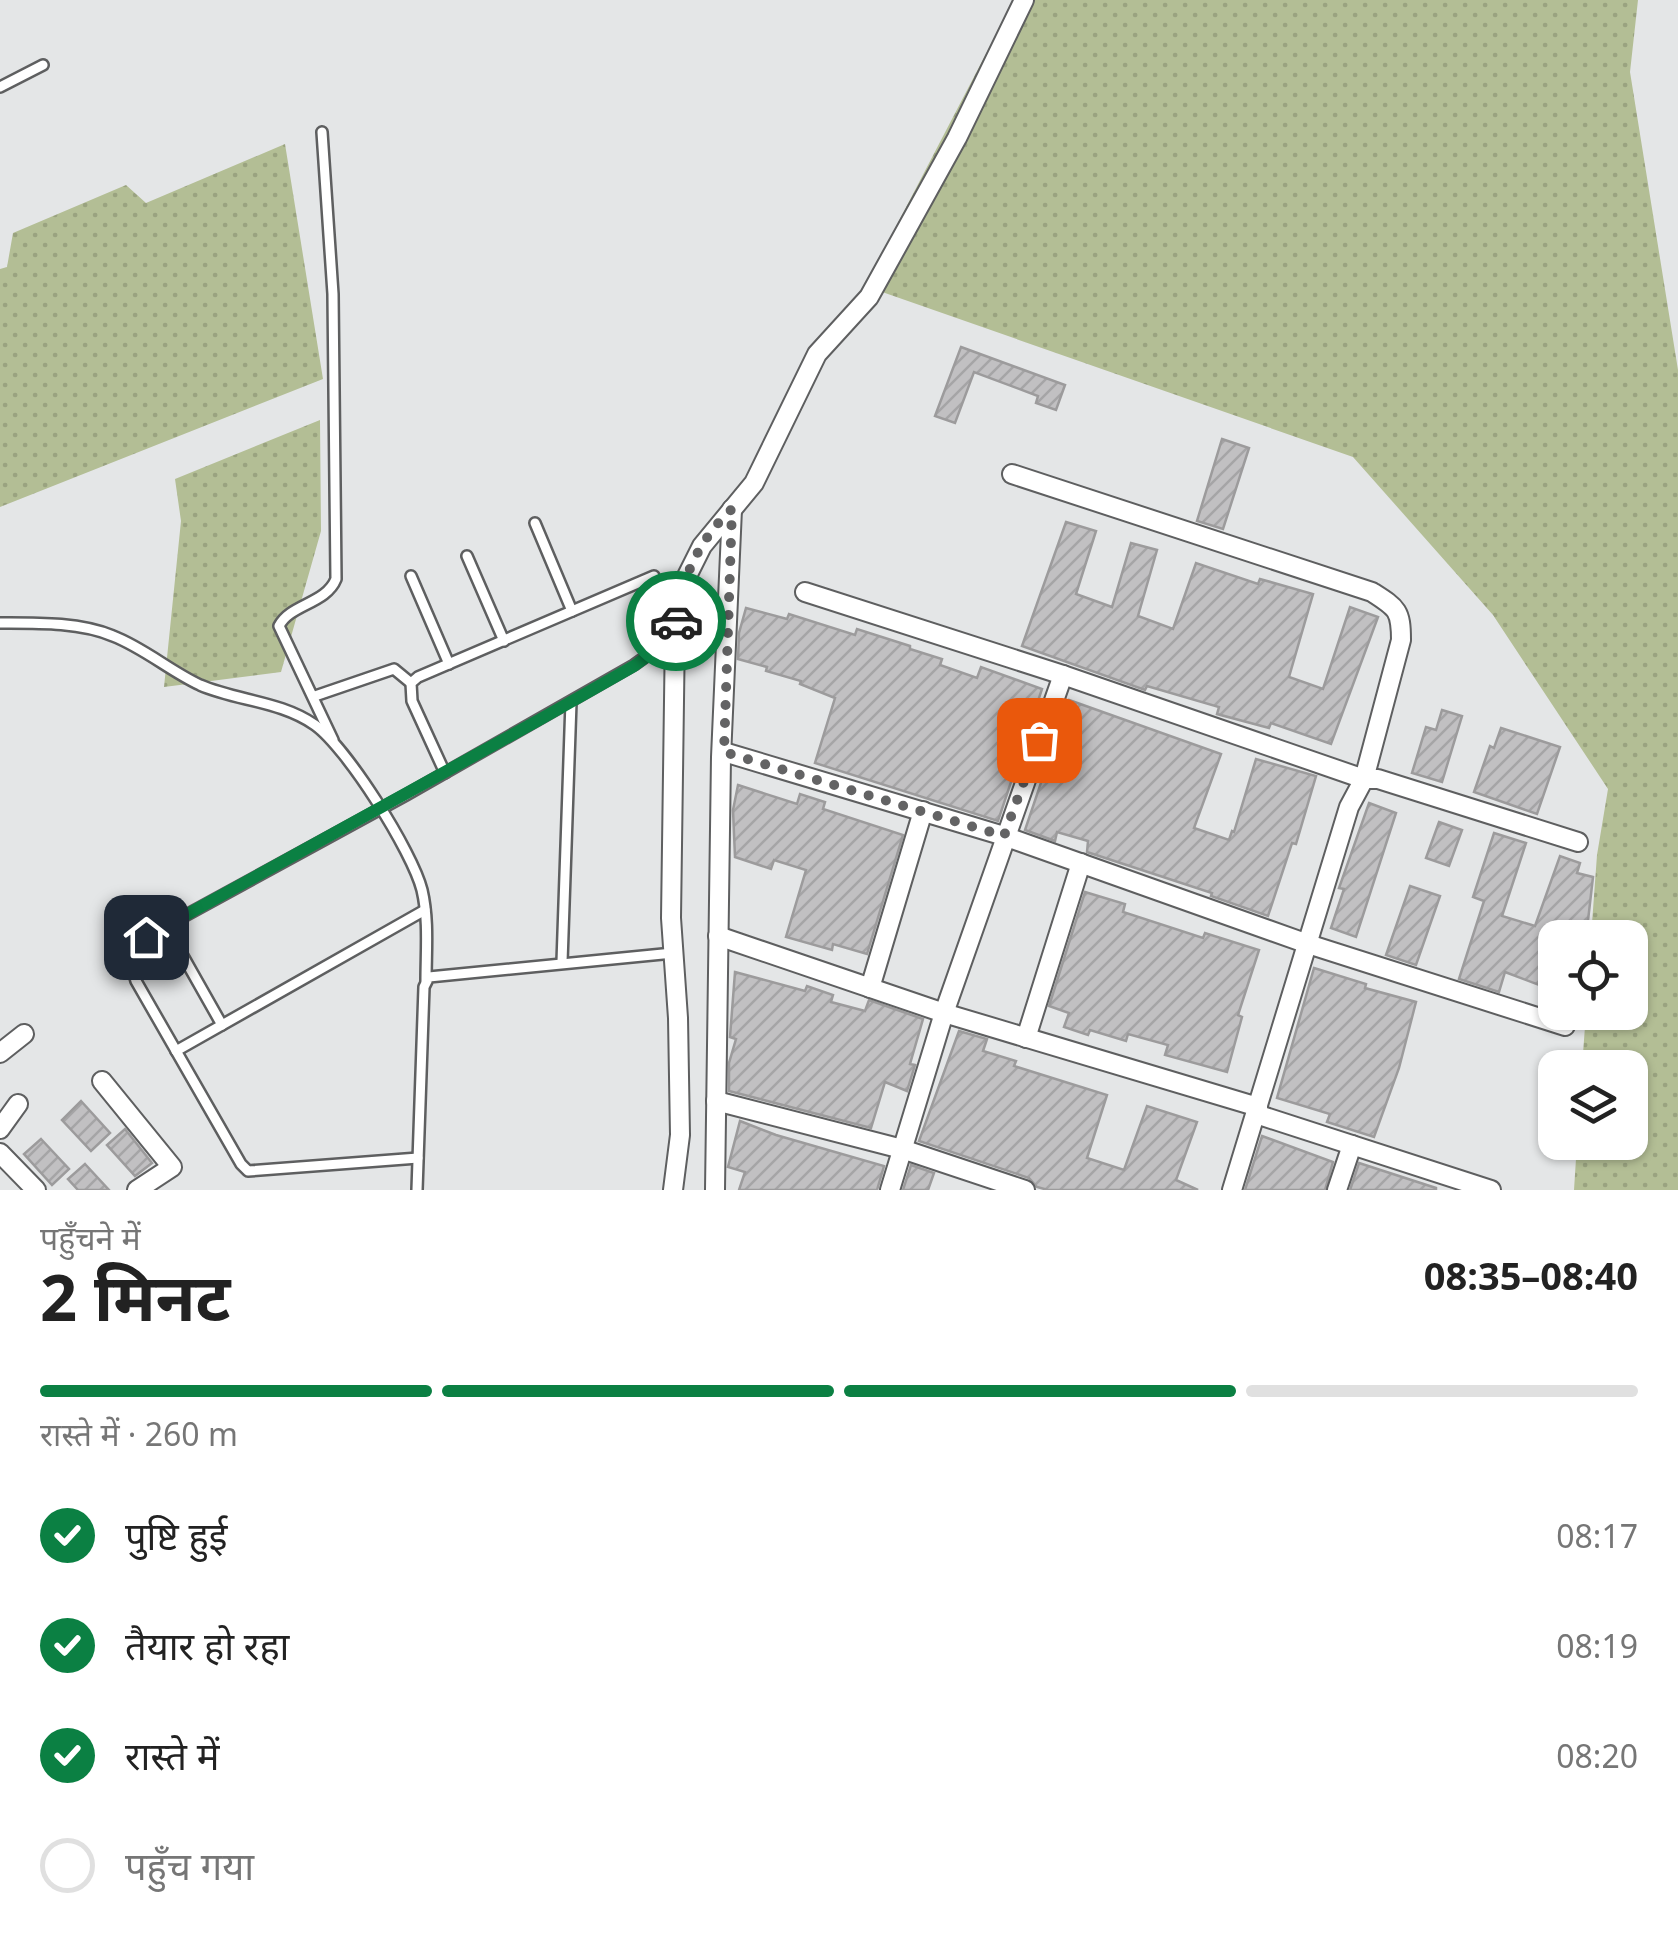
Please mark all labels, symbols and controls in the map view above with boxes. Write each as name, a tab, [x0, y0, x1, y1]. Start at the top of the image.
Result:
courier	[626, 571, 726, 671]
icon: car	[649, 594, 704, 649]
pin	[997, 698, 1082, 783]
icon: bag	[1012, 713, 1067, 768]
pin	[104, 895, 189, 980]
icon: home	[119, 910, 174, 965]
map controls	[1538, 920, 1648, 1160]
button: locate	[1538, 920, 1648, 1030]
button: layers	[1538, 1050, 1648, 1160]
text: पहुँचने में	[40, 1216, 141, 1259]
text: 08:35–08:40	[1424, 1249, 1638, 1301]
text: 2 मिनट	[40, 1252, 231, 1340]
text: रास्ते में · 260 m	[40, 1412, 238, 1455]
icon: check	[40, 1508, 95, 1563]
text: पुष्टि हुई	[125, 1509, 227, 1561]
text: 08:17	[1556, 1514, 1638, 1557]
icon: check	[40, 1618, 95, 1673]
text: तैयार हो रहा	[125, 1619, 289, 1671]
text: 08:19	[1556, 1624, 1638, 1667]
icon: check	[40, 1728, 95, 1783]
text: रास्ते में	[125, 1729, 219, 1781]
text: 08:20	[1556, 1734, 1638, 1777]
text: पहुँच गया	[125, 1839, 254, 1891]

